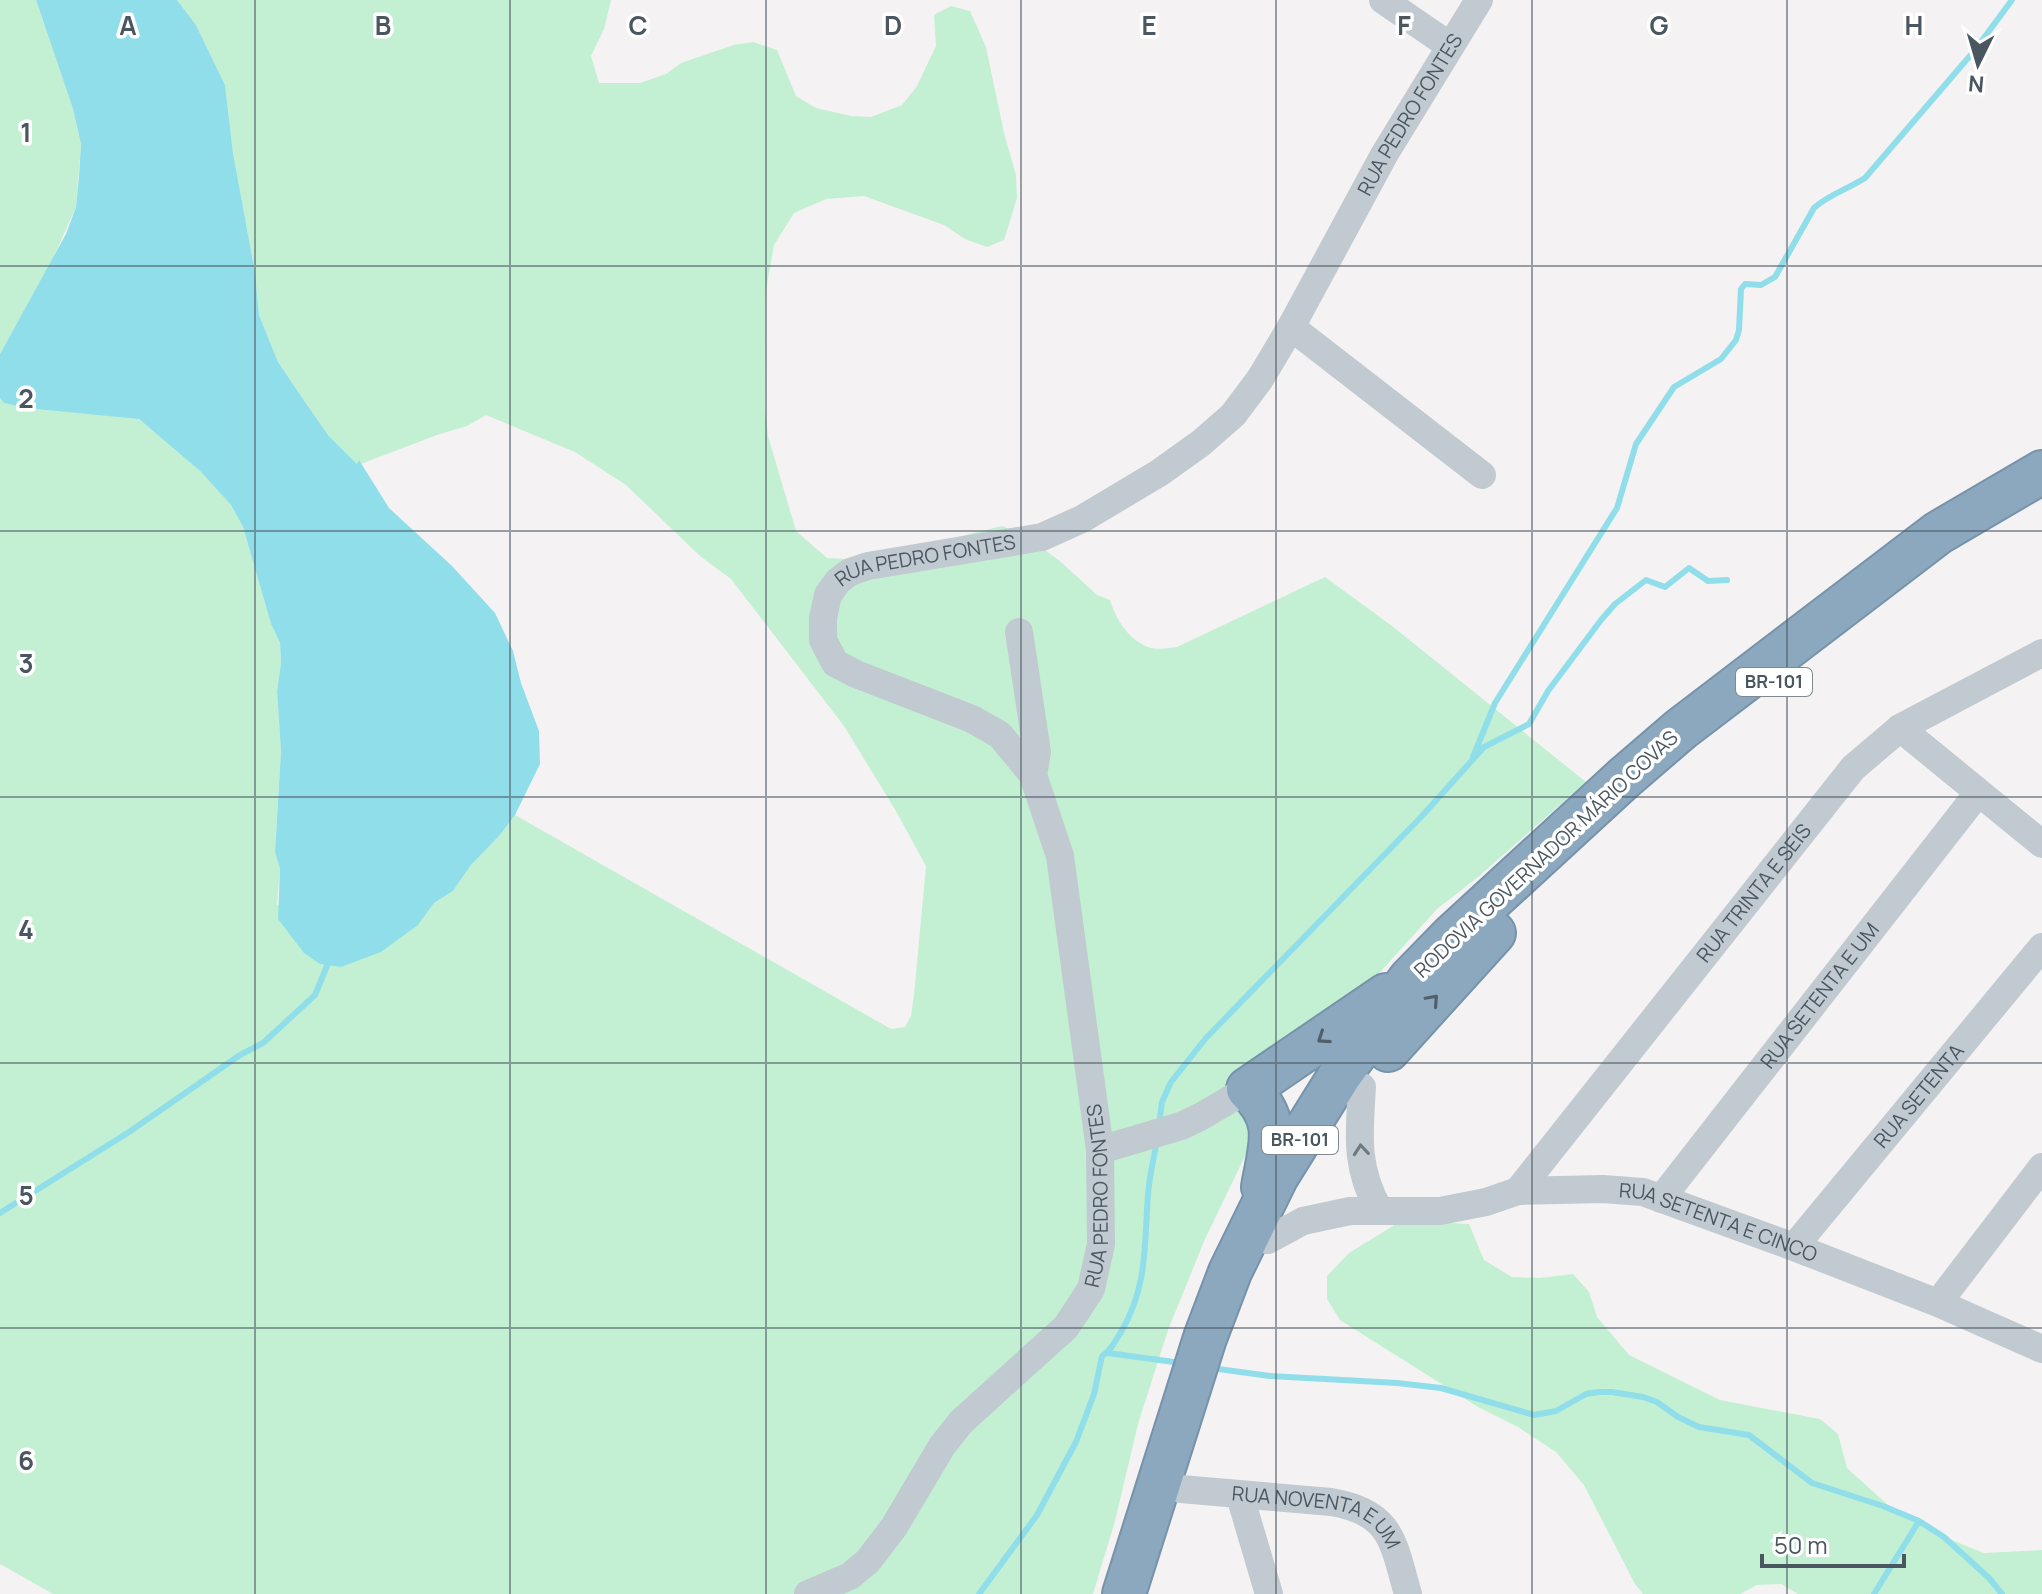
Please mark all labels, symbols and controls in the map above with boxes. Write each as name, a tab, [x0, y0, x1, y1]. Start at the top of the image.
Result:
text: A	[119, 7, 137, 43]
text: B	[375, 7, 391, 43]
text: C	[628, 7, 648, 43]
text: D	[884, 7, 902, 43]
text: E	[1141, 7, 1157, 43]
text: F	[1397, 7, 1411, 43]
text: G	[1649, 7, 1669, 43]
text: H	[1905, 7, 1923, 43]
north arrow	[1938, 24, 2018, 104]
street label: RUA PEDRO FONTES	[1351, 28, 1468, 200]
text: N	[1967, 68, 1985, 100]
text: 1	[20, 114, 32, 150]
text: 2	[18, 380, 34, 416]
street label: RUA PEDRO FONTES	[829, 528, 1017, 592]
text: 3	[18, 645, 34, 681]
road number: BR-101	[1736, 668, 1812, 696]
street label: RODOVIA GOVERNADOR MÁRIO COVAS	[1408, 724, 1683, 983]
street label: RUA TRINTA E SEIS	[1690, 818, 1817, 968]
text: 4	[18, 911, 34, 947]
street label: RUA SETENTA E UM	[1754, 917, 1885, 1074]
one-way arrow	[1423, 994, 1438, 1009]
one-way arrow	[1317, 1029, 1331, 1044]
street label: RUA SETENTA	[1867, 1038, 1970, 1153]
street label: RUA PEDRO FONTES	[1078, 1102, 1114, 1290]
road number: BR-101	[1262, 1126, 1338, 1154]
one-way arrow	[1353, 1143, 1370, 1156]
street label: RUA SETENTA E CINCO	[1618, 1176, 1821, 1268]
text: 5	[18, 1177, 34, 1213]
text: 6	[18, 1442, 34, 1478]
street label: RUA NOVENTA E UM	[1231, 1479, 1407, 1553]
scale bar	[1762, 1518, 1904, 1568]
text: 50 m	[1774, 1528, 1828, 1561]

